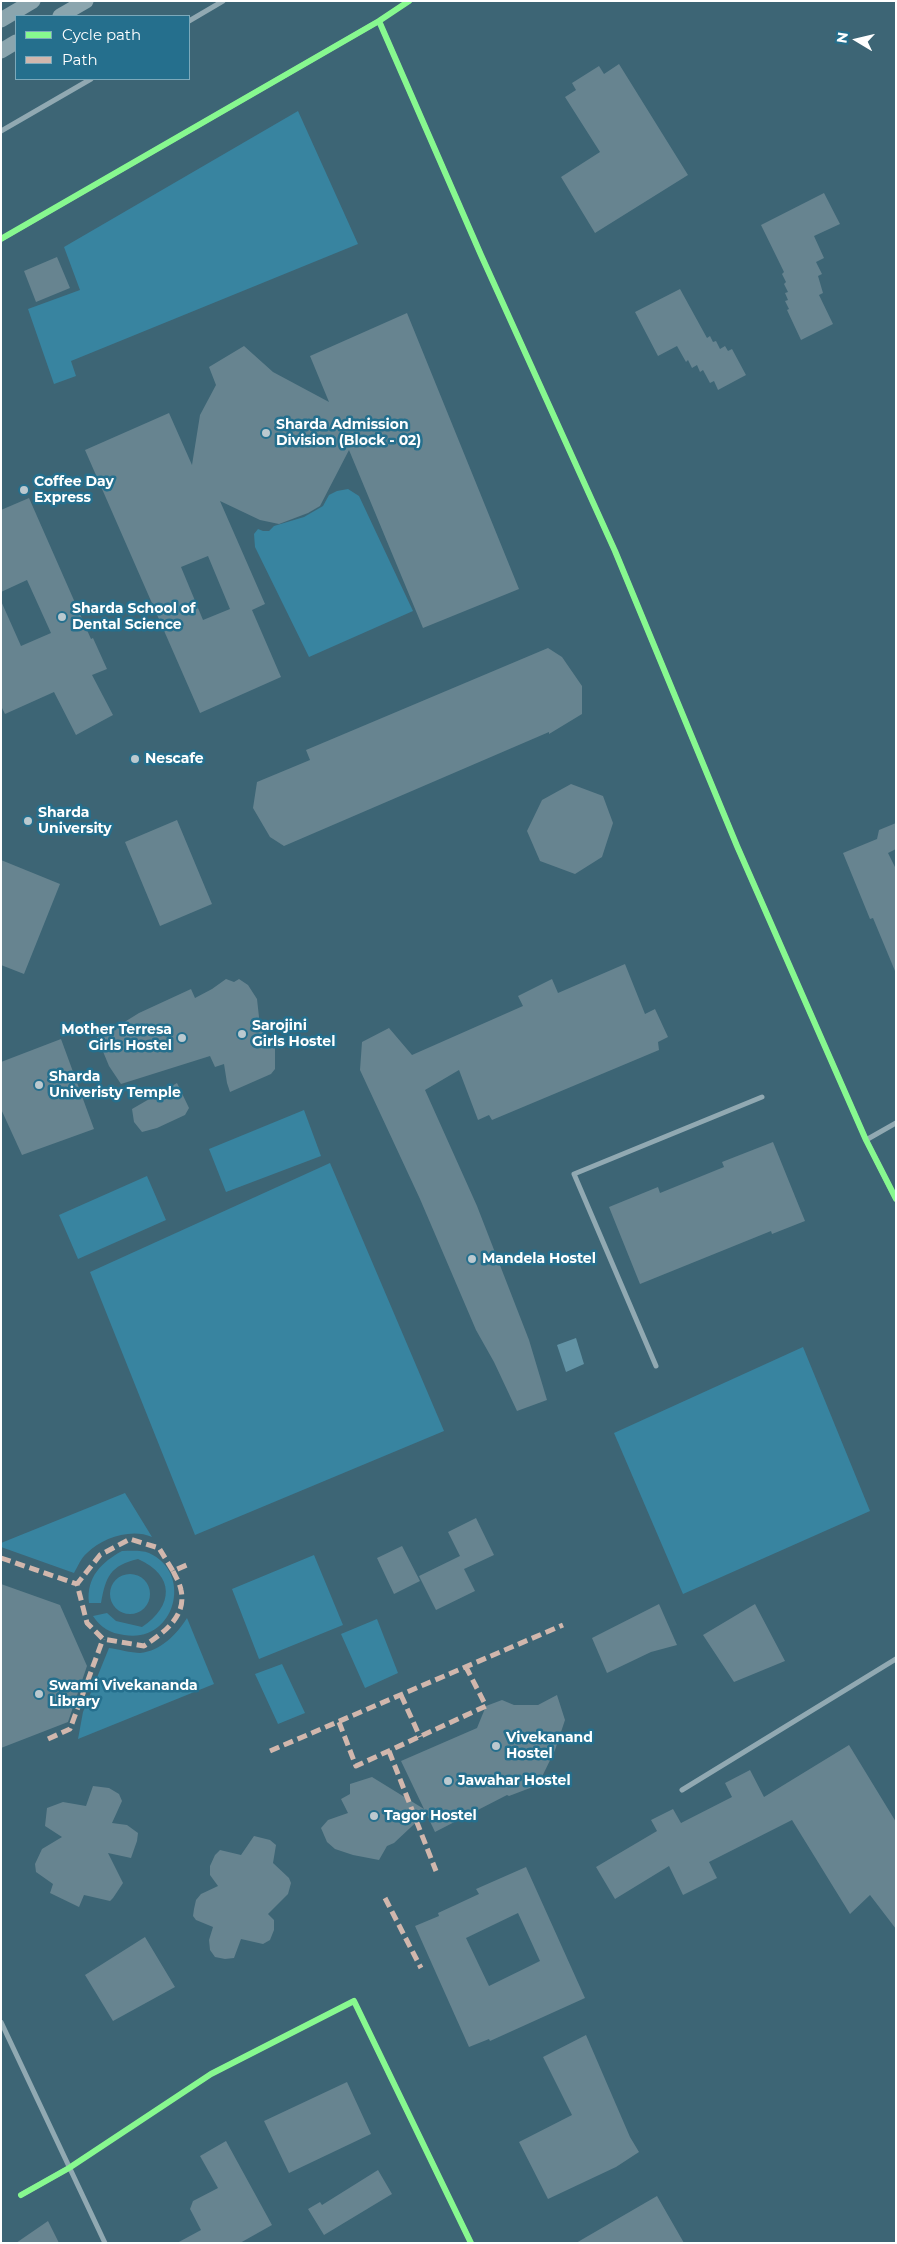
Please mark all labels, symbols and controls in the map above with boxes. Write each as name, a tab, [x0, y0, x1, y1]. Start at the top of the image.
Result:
legend	[15, 15, 190, 80]
north arrow	[832, 15, 882, 65]
text: Cycle path	[62, 25, 141, 44]
text: N	[832, 31, 852, 45]
text: Path	[62, 50, 98, 69]
place label: Sharda Admission Division (Block - 02)	[276, 417, 421, 450]
marker: Sharda Admission Division (Block - 02)	[260, 427, 272, 439]
place label: Coffee Day Express	[34, 474, 114, 507]
marker: Coffee Day Express	[18, 484, 30, 496]
place label: Sharda School of Dental Science	[72, 601, 195, 634]
marker: Sharda School of Dental Science	[56, 611, 68, 623]
place label: Nescafe	[145, 751, 204, 767]
marker: Nescafe	[129, 753, 141, 765]
place label: Sharda University	[38, 805, 112, 838]
marker: Sharda University	[22, 815, 34, 827]
place label: Sarojini Girls Hostel	[252, 1018, 335, 1050]
place label: Mother Terresa Girls Hostel	[61, 1022, 172, 1054]
marker: Sarojini Girls Hostel	[236, 1028, 248, 1040]
marker: Mother Terresa Girls Hostel	[176, 1032, 188, 1044]
place label: Sharda Univeristy Temple	[49, 1069, 181, 1102]
marker: Sharda Univeristy Temple	[33, 1079, 45, 1091]
place label: Mandela Hostel	[482, 1251, 596, 1267]
marker: Mandela Hostel	[466, 1253, 478, 1265]
place label: Swami Vivekananda Library	[49, 1678, 198, 1710]
marker: Swami Vivekananda Library	[33, 1688, 45, 1700]
place label: Vivekanand Hostel	[506, 1730, 593, 1762]
marker: Vivekanand Hostel	[490, 1740, 502, 1752]
place label: Jawahar Hostel	[458, 1773, 571, 1789]
marker: Jawahar Hostel	[442, 1775, 454, 1787]
place label: Tagor Hostel	[384, 1808, 477, 1824]
marker: Tagor Hostel	[368, 1810, 380, 1822]

